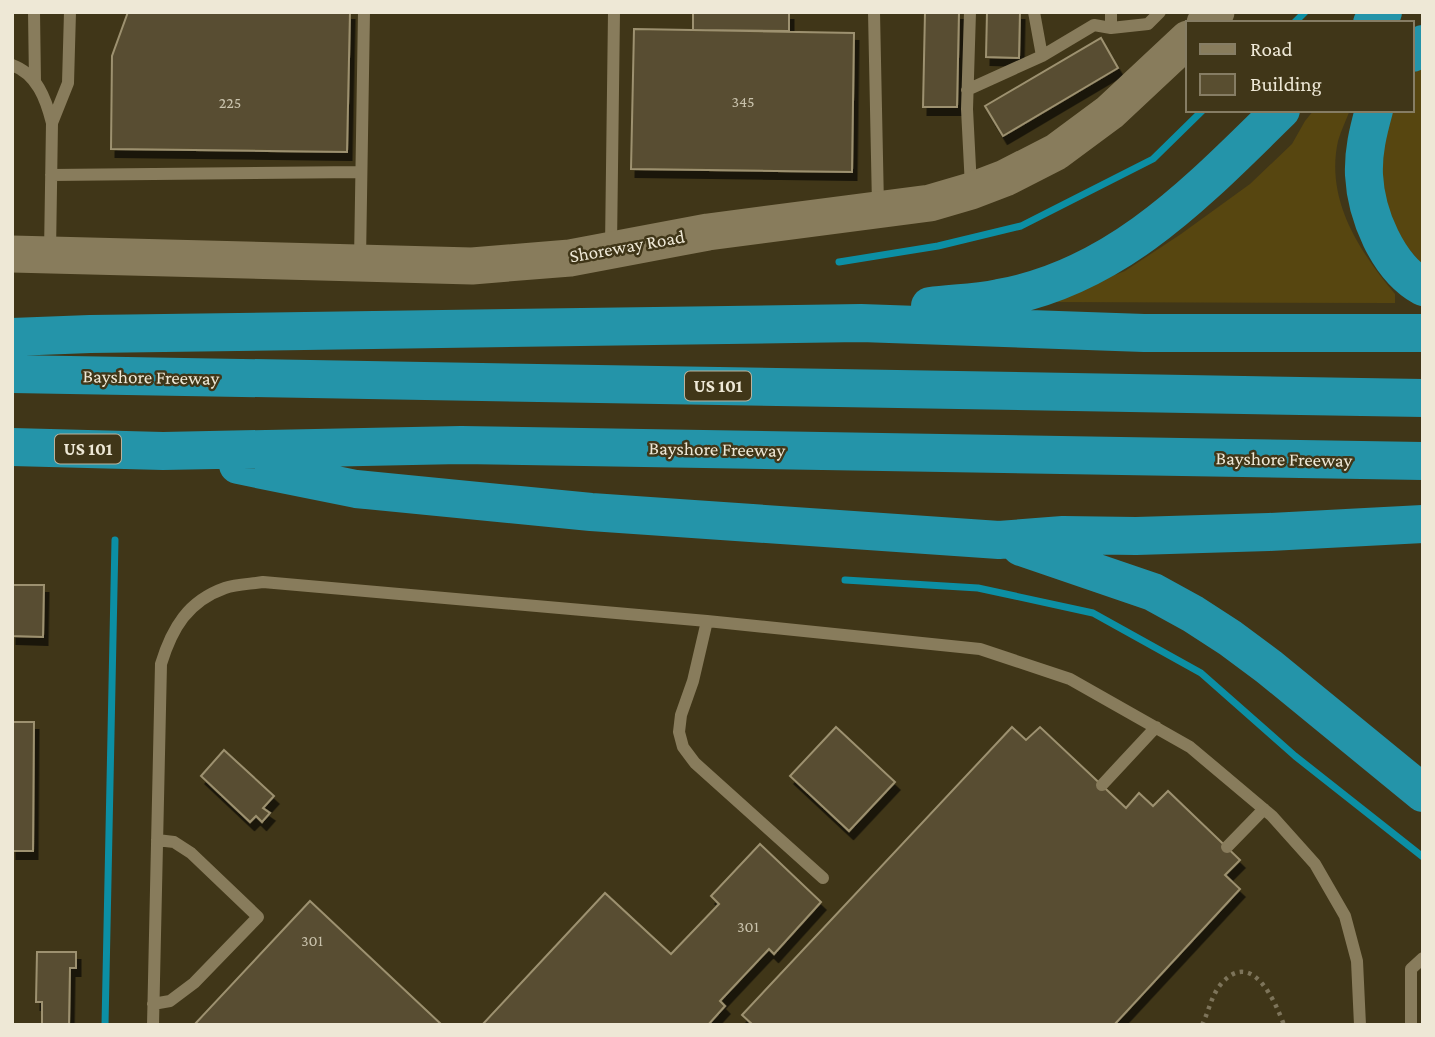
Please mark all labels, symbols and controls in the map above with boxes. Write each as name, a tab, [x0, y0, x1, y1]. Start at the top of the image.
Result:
legend	[1186, 21, 1414, 112]
text: Road	[1250, 37, 1293, 61]
text: Building	[1250, 72, 1322, 96]
house number: 345	[731, 93, 755, 110]
house number: 225	[219, 94, 241, 111]
street label: Shoreway Road	[568, 226, 686, 266]
street label: Bayshore Freeway	[83, 365, 220, 389]
road number: US 101	[685, 372, 751, 400]
road number: US 101	[55, 434, 121, 463]
street label: Bayshore Freeway	[649, 437, 786, 461]
street label: Bayshore Freeway	[1216, 447, 1353, 471]
house number: 301	[737, 918, 759, 935]
house number: 301	[301, 932, 323, 949]

